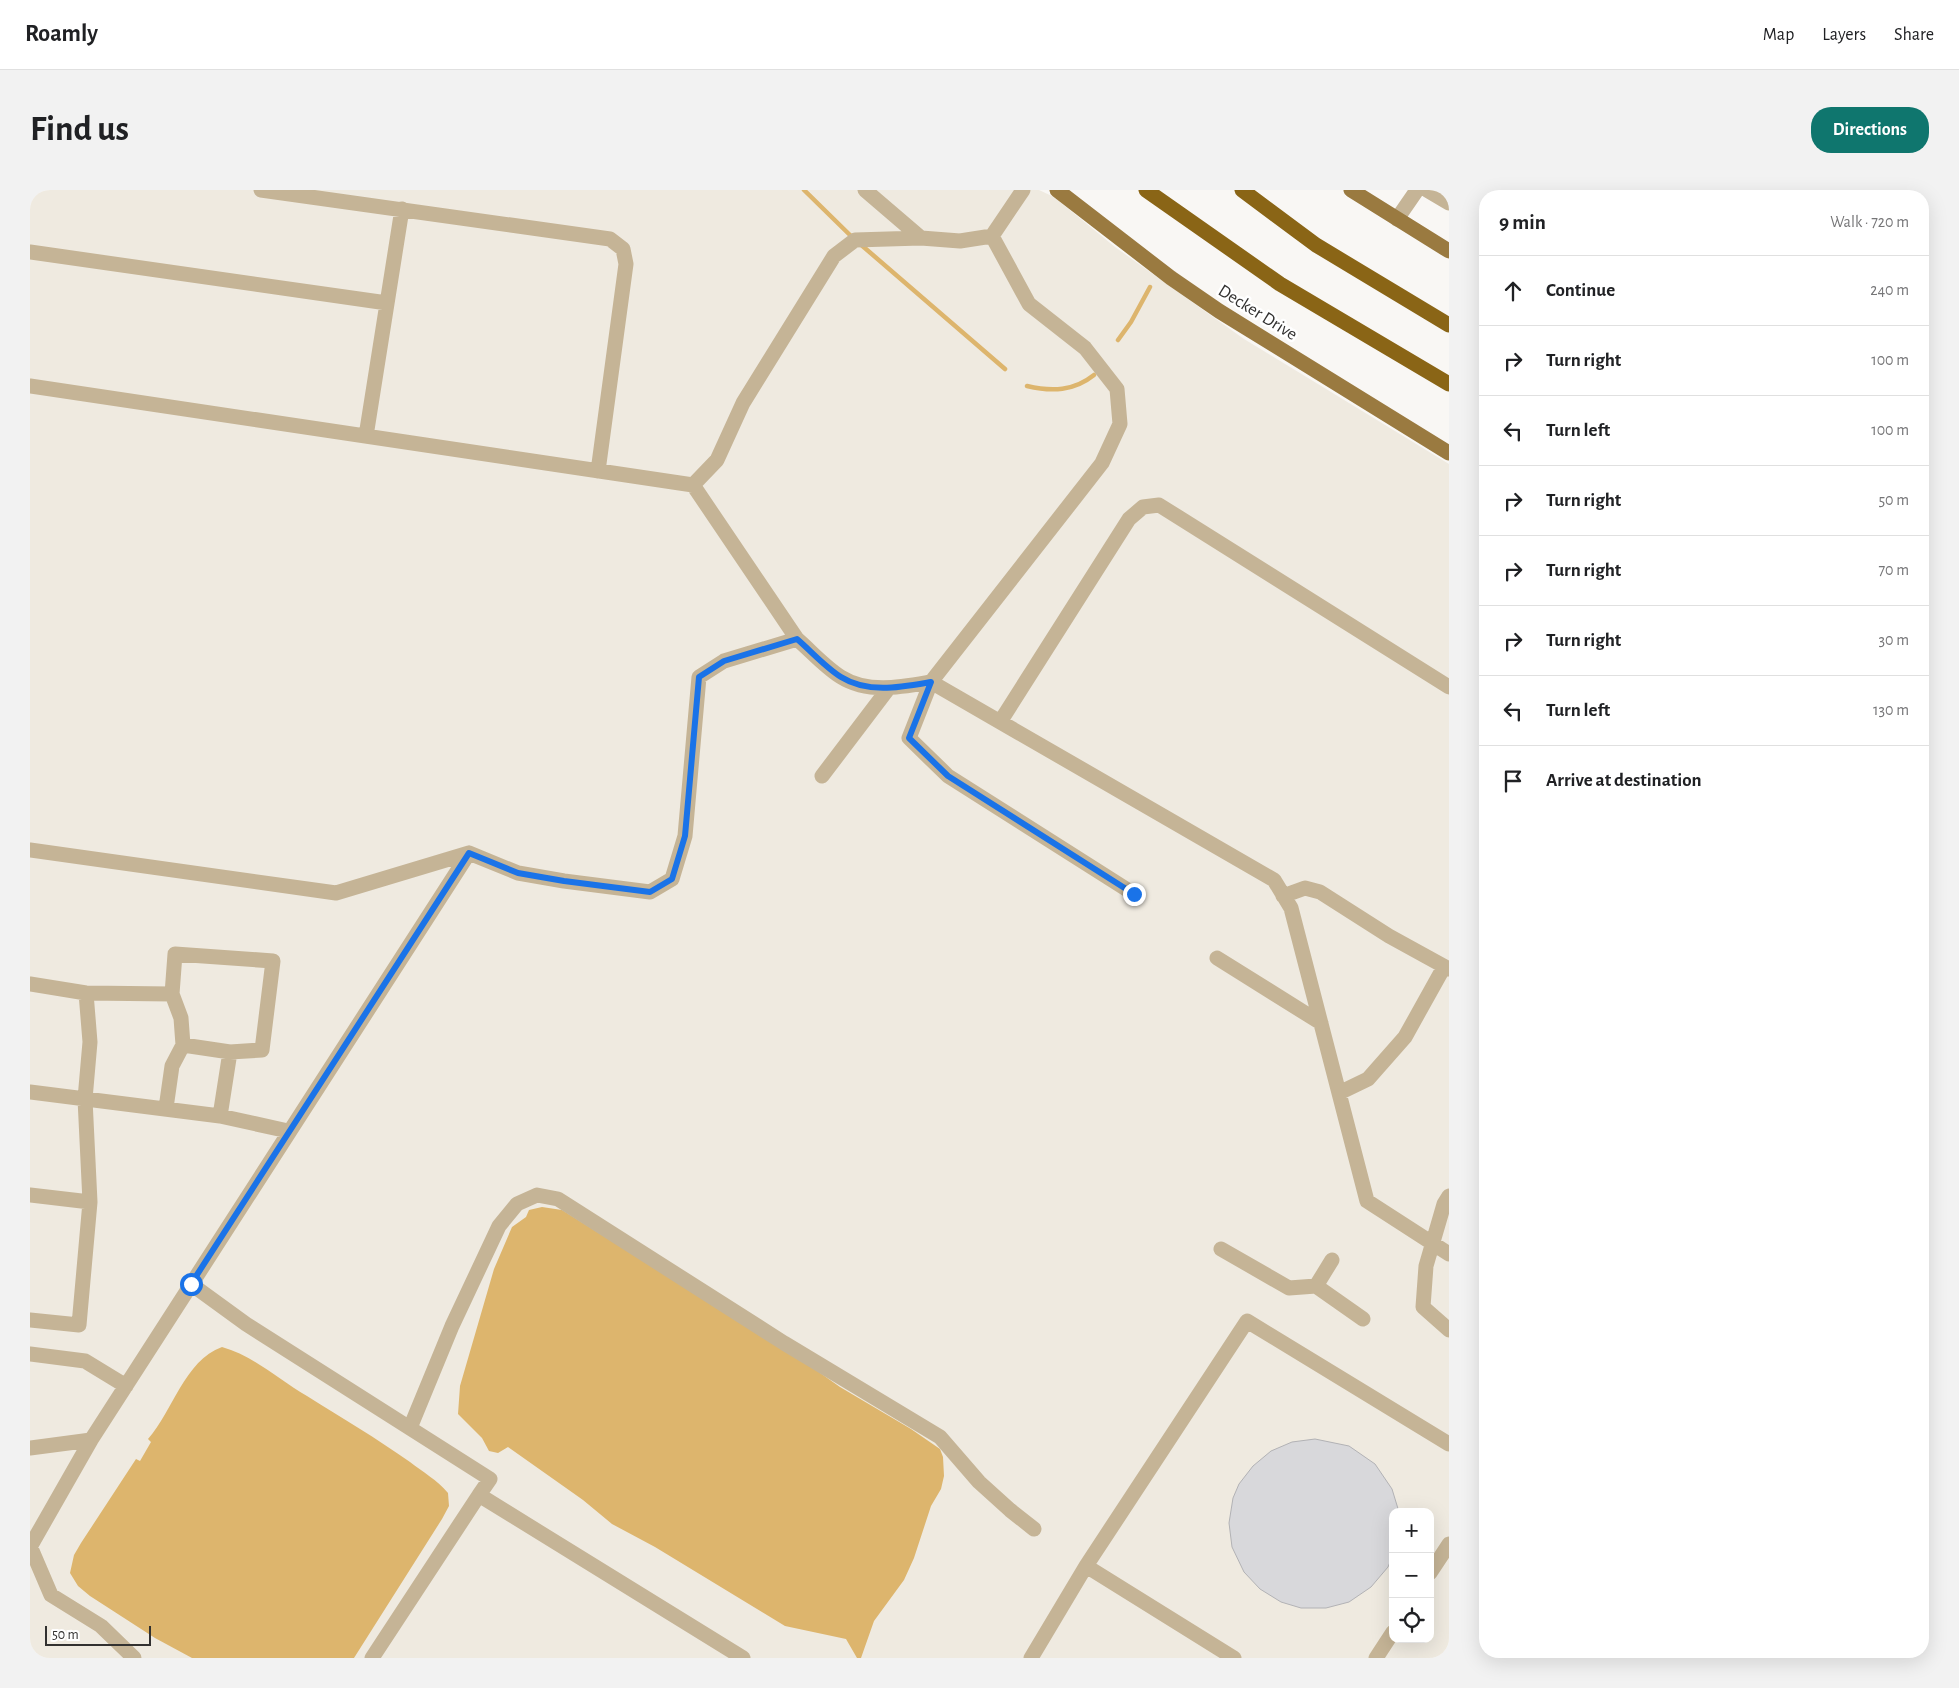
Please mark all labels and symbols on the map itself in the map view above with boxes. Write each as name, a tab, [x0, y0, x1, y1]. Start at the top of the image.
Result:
street label: Decker Drive	[1215, 282, 1300, 344]
route end	[1123, 883, 1146, 906]
route start	[180, 1273, 203, 1296]
scale bar	[45, 1623, 151, 1646]

